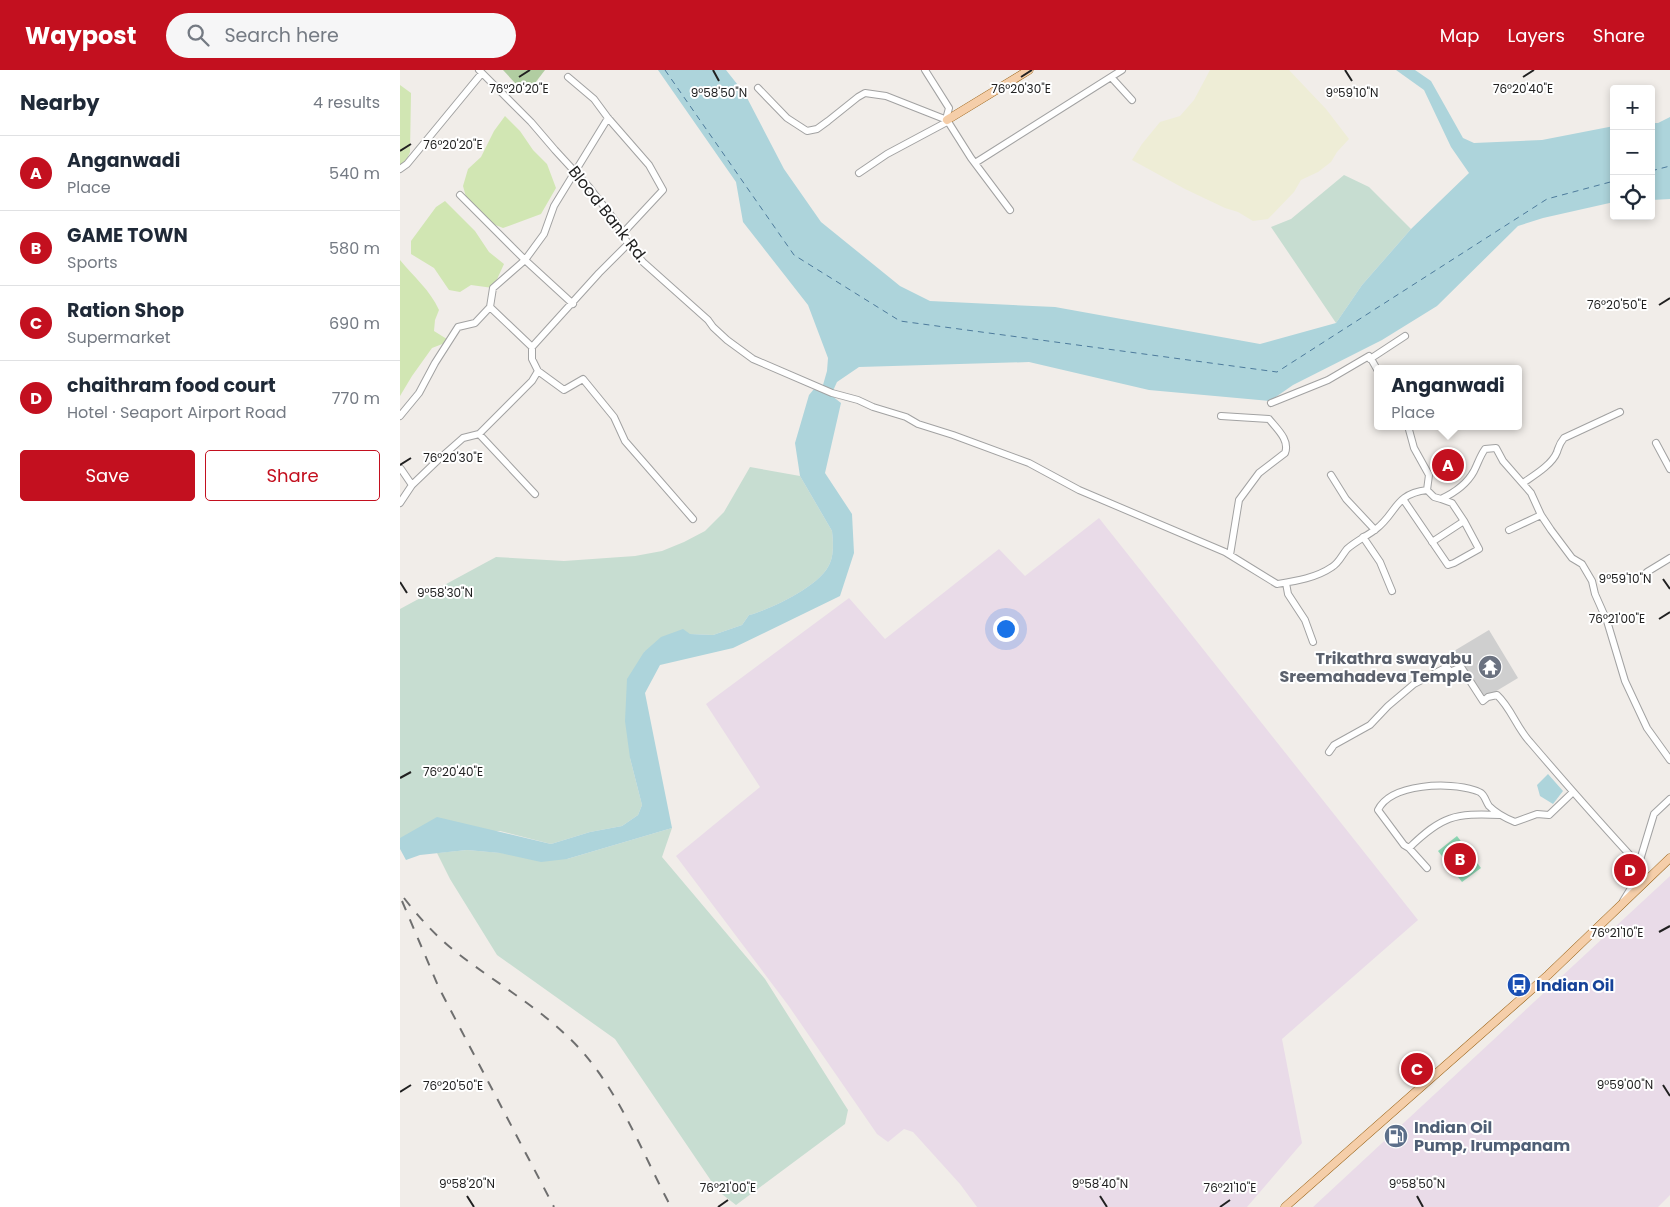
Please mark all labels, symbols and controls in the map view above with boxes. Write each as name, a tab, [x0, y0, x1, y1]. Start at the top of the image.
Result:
search box	[166, 13, 516, 58]
text: Waypost	[25, 19, 136, 52]
icon: search	[184, 21, 212, 49]
text: Search here	[224, 22, 339, 49]
text: Map	[1440, 23, 1480, 48]
text: Layers	[1508, 23, 1565, 48]
text: Share	[1593, 23, 1645, 48]
text: 76°20'20"E	[489, 80, 549, 97]
text: 76°20'30"E	[991, 80, 1051, 97]
text: 76°20'40"E	[1493, 80, 1553, 97]
text: 9°58'50"N	[691, 84, 747, 101]
text: 9°59'10"N	[1326, 84, 1378, 101]
map controls	[1610, 85, 1655, 220]
button: +	[1610, 85, 1655, 130]
text: Nearby	[20, 88, 100, 117]
text: 4 results	[313, 91, 380, 114]
button: −	[1610, 130, 1655, 175]
text: 76°20'20"E	[423, 136, 483, 153]
text: Anganwadi	[67, 147, 180, 174]
street label: Blood Bank Rd.	[563, 161, 653, 267]
text: A	[30, 162, 42, 185]
text: 540 m	[329, 162, 380, 185]
button: locate	[1610, 175, 1655, 220]
text: Place	[67, 176, 111, 199]
text: GAME TOWN	[67, 222, 188, 249]
text: B	[31, 237, 41, 260]
text: 580 m	[329, 237, 380, 260]
text: Sports	[67, 251, 118, 274]
text: 76°20'50"E	[1587, 296, 1647, 313]
text: Ration Shop	[67, 297, 184, 324]
text: C	[30, 312, 42, 335]
text: 690 m	[329, 312, 380, 335]
text: Supermarket	[67, 326, 171, 349]
popup	[1374, 365, 1522, 430]
text: chaithram food court	[67, 372, 276, 399]
text: Anganwadi	[1391, 372, 1505, 399]
text: D	[30, 387, 42, 410]
text: 770 m	[332, 387, 380, 410]
text: Hotel · Seaport Airport Road	[67, 401, 287, 424]
text: Place	[1391, 401, 1435, 424]
pin: A	[1432, 446, 1464, 484]
text: 76°20'30"E	[423, 449, 483, 466]
button: Save	[20, 450, 195, 501]
button: Share	[205, 450, 380, 501]
text: 9°59'10"N	[1599, 570, 1651, 587]
text: 9°58'30"N	[417, 584, 473, 601]
text: 76°21'00"E	[1589, 610, 1645, 627]
your location	[993, 616, 1019, 642]
place label: Trikathra swayabu Sreemahadeva Temple	[1279, 647, 1472, 688]
temple icon: Trikathra swayabu Sreemahadeva Temple	[1477, 654, 1503, 680]
text: 76°20'40"E	[423, 763, 483, 780]
pin: B	[1444, 840, 1476, 878]
pin: D	[1614, 851, 1646, 889]
text: 76°21'10"E	[1591, 924, 1643, 941]
bus stop icon: Indian Oil	[1506, 972, 1532, 998]
place label: Indian Oil	[1536, 974, 1614, 997]
pin: C	[1401, 1050, 1433, 1088]
text: 9°59'00"N	[1597, 1076, 1653, 1093]
text: 76°20'50"E	[423, 1077, 483, 1094]
place label: Indian Oil Pump, Irumpanam	[1414, 1116, 1570, 1157]
fuel station icon: Indian Oil Pump, Irumpanam	[1383, 1123, 1409, 1149]
text: 9°58'20"N	[439, 1175, 495, 1192]
text: 9°58'40"N	[1072, 1175, 1128, 1192]
text: 9°58'50"N	[1389, 1175, 1445, 1192]
text: 76°21'00"E	[700, 1179, 756, 1196]
text: 76°21'10"E	[1204, 1179, 1256, 1196]

